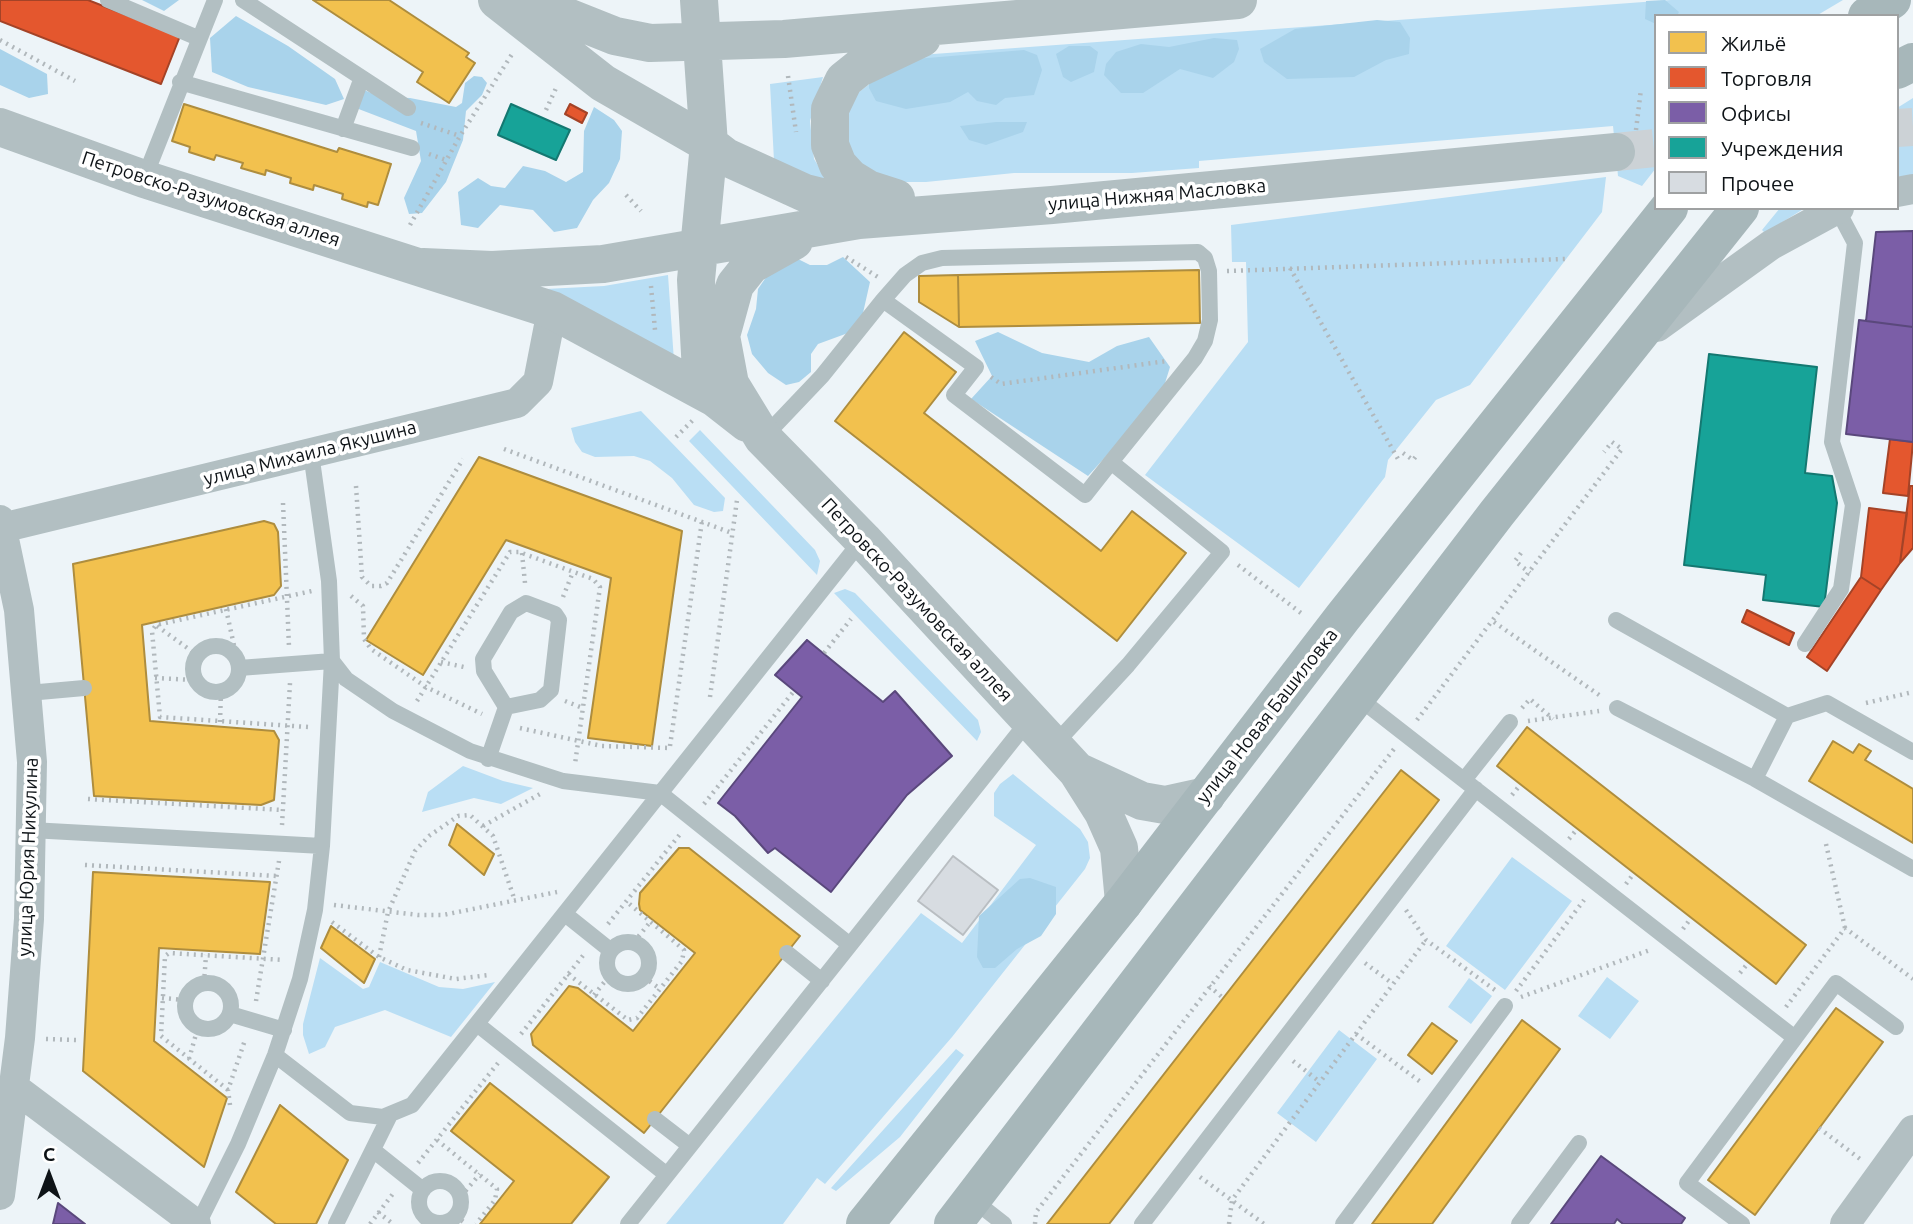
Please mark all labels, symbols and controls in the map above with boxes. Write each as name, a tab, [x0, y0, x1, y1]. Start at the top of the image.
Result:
legend	[1654, 14, 1899, 210]
text: Жильё	[1721, 31, 1786, 55]
text: Торговля	[1721, 66, 1812, 90]
text: Офисы	[1721, 101, 1791, 125]
text: Учреждения	[1721, 136, 1844, 160]
street label: Петровско-Разумовская аллея	[79, 146, 343, 252]
text: Прочее	[1721, 171, 1794, 195]
street label: улица Нижняя Масловка	[1047, 174, 1267, 216]
street label: улица Михаила Якушина	[201, 416, 419, 490]
street label: Петровско-Разумовская аллея	[817, 493, 1017, 707]
street label: улица Новая Башиловка	[1192, 624, 1342, 808]
street label: улица Юрия Никулина	[13, 757, 43, 957]
north arrow	[14, 1140, 84, 1210]
text: С	[43, 1143, 55, 1165]

